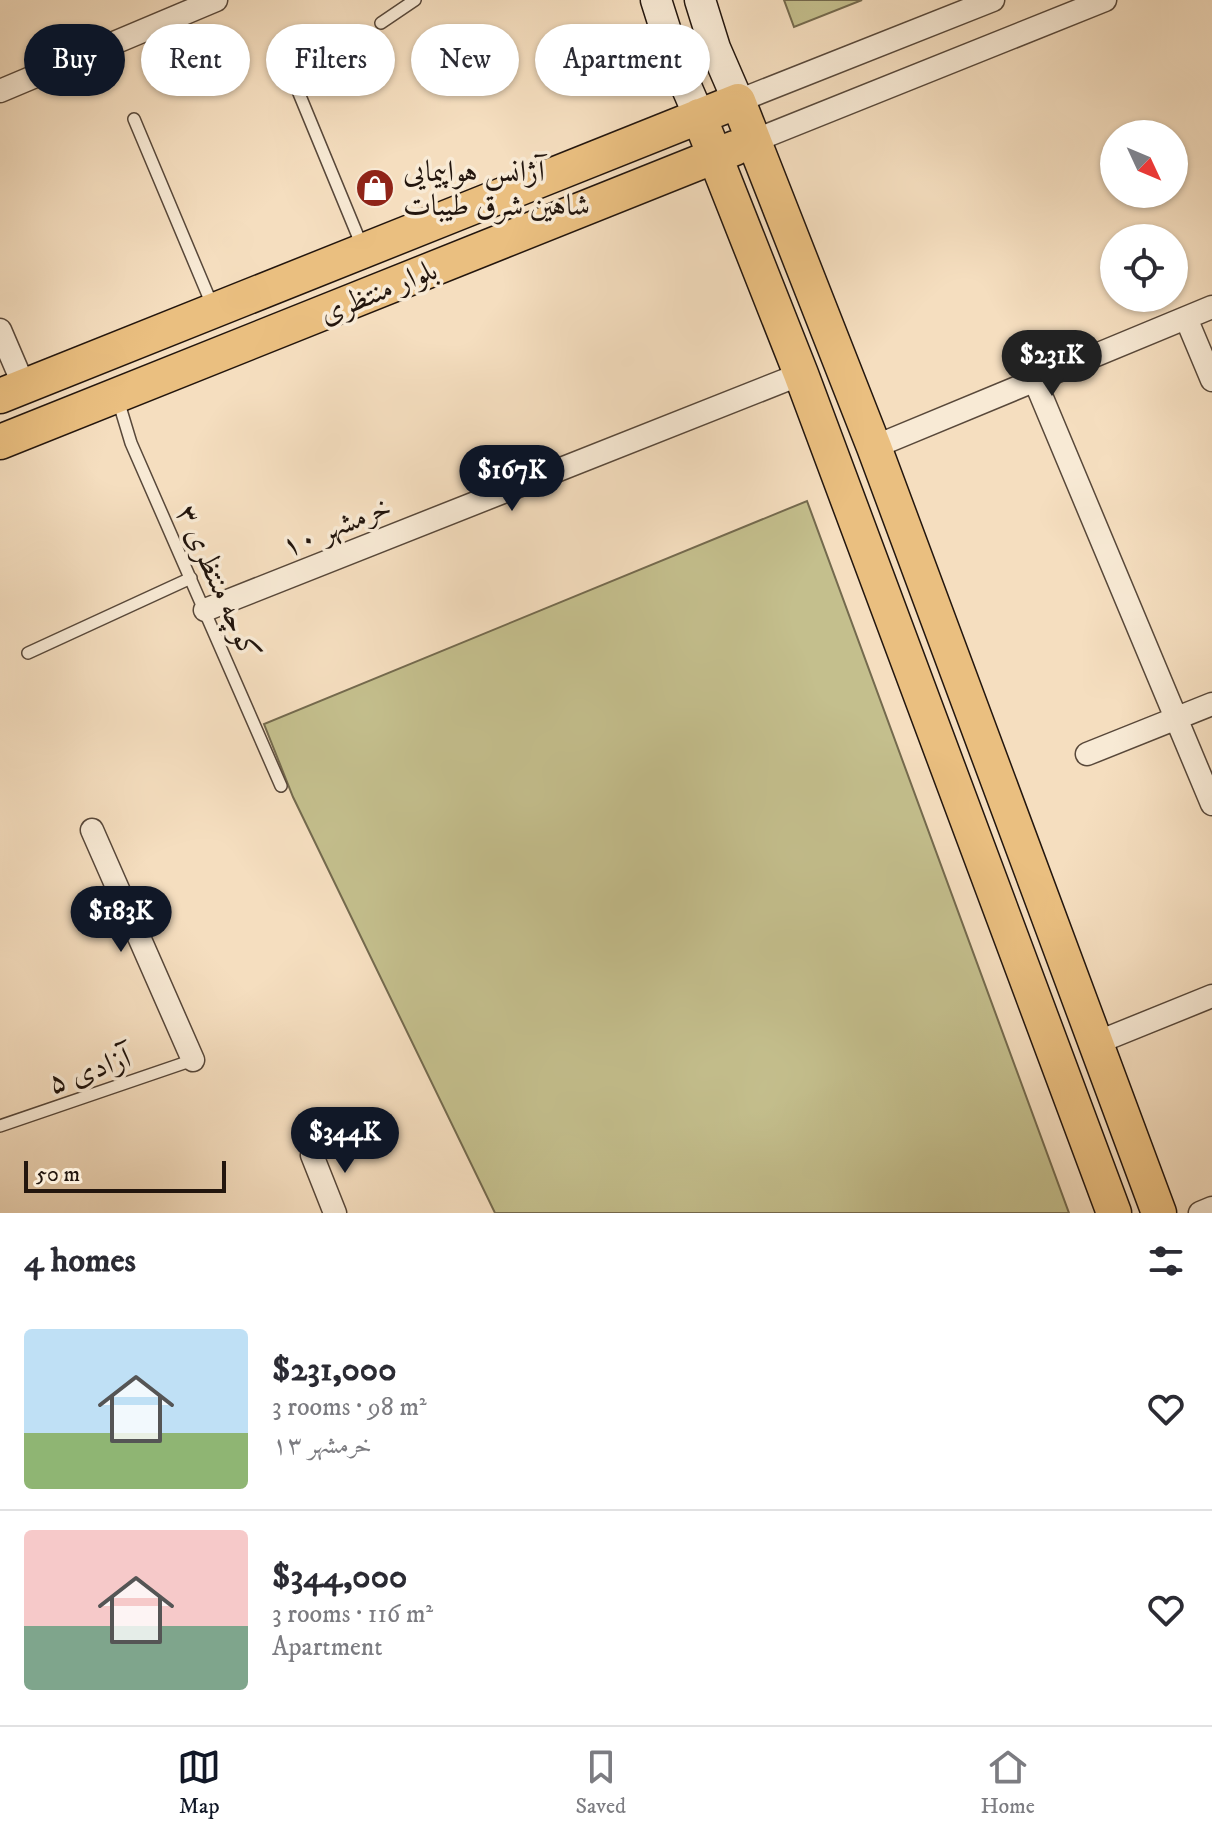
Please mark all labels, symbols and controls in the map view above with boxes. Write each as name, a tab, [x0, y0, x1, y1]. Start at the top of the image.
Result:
chip: Buy	[24, 24, 125, 96]
chip: Rent	[141, 24, 250, 96]
chip: Filters	[266, 24, 395, 96]
chip: New	[411, 24, 519, 96]
chip: Apartment	[535, 24, 710, 96]
north arrow	[1100, 120, 1188, 208]
map controls	[1100, 120, 1188, 312]
place label: آژانس هواپیمایی شاهین شرق طیبات	[403, 153, 590, 225]
shop icon: آژانس هواپیمایی شاهین شرق طیبات	[354, 167, 396, 209]
button: locate	[1100, 224, 1188, 312]
street label: بلوار منتظری	[314, 252, 443, 333]
pin: $231K	[996, 330, 1108, 398]
text: $231K	[1020, 339, 1084, 372]
pin: $167K	[456, 445, 568, 513]
text: $167K	[477, 454, 547, 487]
street label: خرمشهر ۱۰	[276, 489, 397, 566]
street label: کوچه منتظری ۳	[166, 499, 268, 666]
pin: $183K	[65, 886, 177, 954]
text: $183K	[89, 895, 153, 928]
street label: آزادی ۵	[43, 1038, 139, 1103]
pin: $344K	[289, 1107, 401, 1175]
text: $344K	[309, 1116, 381, 1149]
scale bar	[24, 1157, 226, 1193]
text: 50 m	[36, 1161, 80, 1188]
icon: filters	[1144, 1239, 1188, 1283]
text: 4 homes	[24, 1240, 136, 1282]
text: $231,000	[272, 1349, 396, 1391]
icon: home	[88, 1361, 184, 1457]
icon: heart	[1144, 1387, 1188, 1431]
text: 3 rooms · 98 m²	[272, 1391, 427, 1424]
text: خرمشهر ۱۳	[272, 1429, 372, 1462]
text: $344,000	[272, 1556, 407, 1598]
icon: home	[88, 1562, 184, 1658]
icon: heart	[1144, 1588, 1188, 1632]
text: 3 rooms · 116 m²	[272, 1598, 433, 1631]
text: Apartment	[272, 1631, 383, 1664]
tab: Map	[177, 1745, 221, 1820]
tab: Saved	[576, 1745, 626, 1820]
tab: Home	[980, 1745, 1035, 1820]

